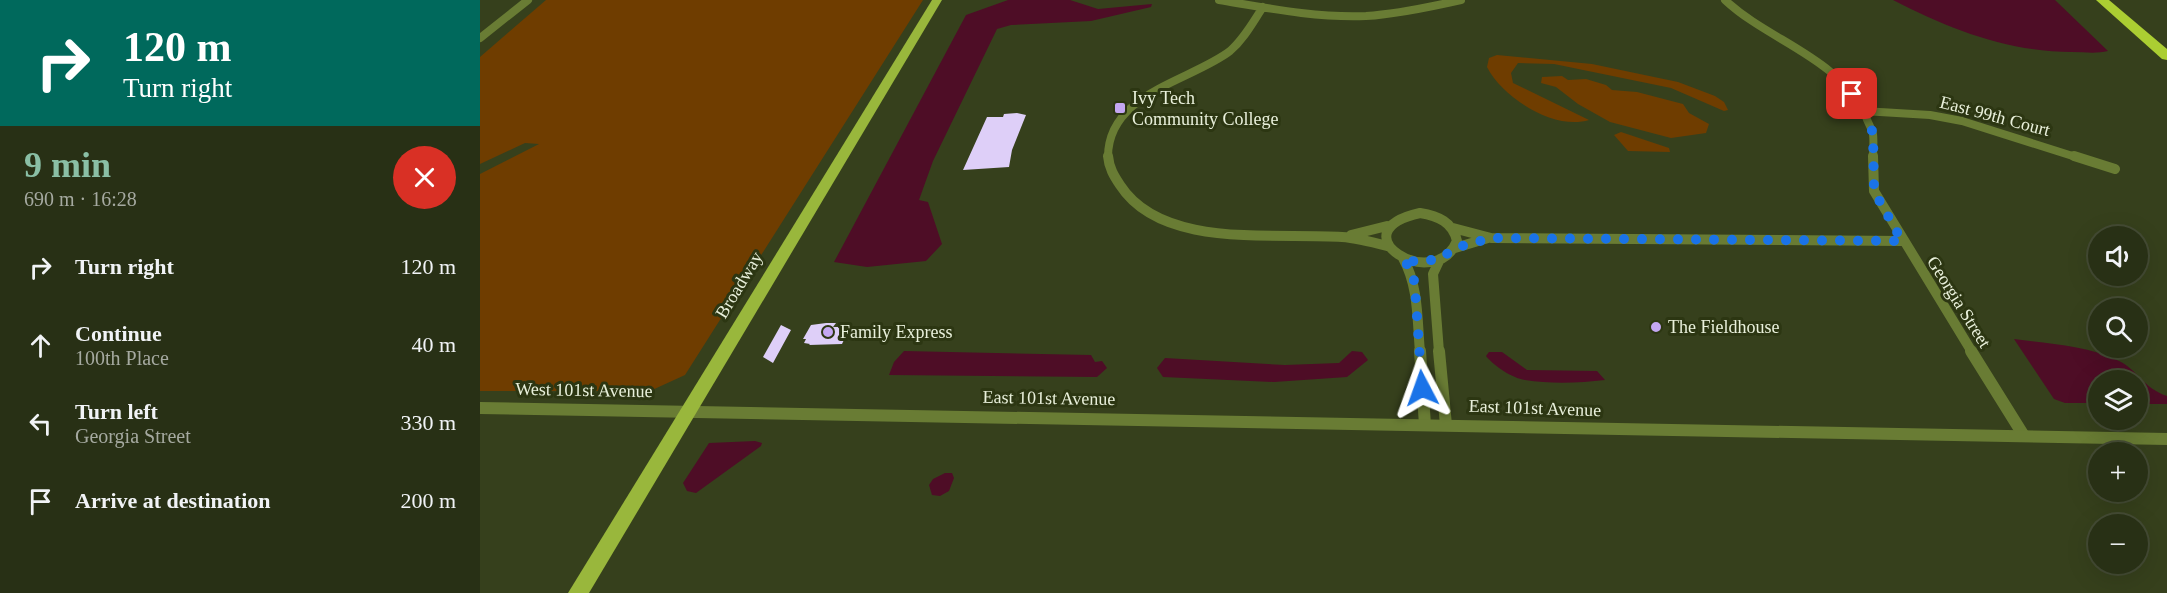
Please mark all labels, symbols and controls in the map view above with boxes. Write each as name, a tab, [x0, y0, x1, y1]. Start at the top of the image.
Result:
icon: right	[24, 24, 102, 102]
text: 120 m	[123, 24, 232, 70]
pin	[1826, 68, 1877, 119]
text: Turn right	[123, 73, 232, 103]
icon: arrive	[1835, 77, 1868, 110]
place label: Ivy Tech Community College	[1132, 88, 1279, 129]
street label: East 99th Court	[1938, 92, 2052, 140]
marker: Ivy Tech Community College	[1113, 101, 1127, 115]
text: 9 min	[24, 145, 111, 185]
button: close	[393, 146, 456, 209]
text: 690 m · 16:28	[24, 188, 137, 210]
map controls	[2088, 226, 2148, 574]
button: sound	[2088, 226, 2148, 286]
street label: Broadway	[711, 248, 767, 322]
icon: right	[24, 251, 57, 284]
street label: Georgia Street	[1923, 253, 1995, 351]
text: Turn right	[75, 254, 174, 279]
text: 120 m	[400, 254, 456, 279]
button: search	[2088, 298, 2148, 358]
place label: The Fieldhouse	[1668, 317, 1779, 337]
marker: The Fieldhouse	[1649, 320, 1663, 334]
text: Continue	[75, 321, 162, 346]
place label: Family Express	[840, 322, 953, 342]
marker: Family Express	[821, 325, 835, 339]
icon: ahead	[24, 329, 57, 362]
text: 40 m	[411, 332, 456, 357]
text: 100th Place	[75, 347, 169, 369]
position arrow	[1390, 356, 1454, 420]
button: layers	[2088, 370, 2148, 430]
street label: West 101st Avenue	[515, 379, 653, 401]
street label: East 101st Avenue	[983, 387, 1115, 409]
street label: East 101st Avenue	[1468, 396, 1602, 420]
text: Turn left	[75, 399, 158, 424]
icon: left	[24, 407, 57, 440]
text: 330 m	[400, 410, 456, 435]
text: Georgia Street	[75, 425, 191, 447]
button: +	[2088, 442, 2148, 502]
icon: arrive	[24, 485, 57, 518]
text: Arrive at destination	[75, 488, 271, 513]
text: 200 m	[400, 488, 456, 513]
button: −	[2088, 514, 2148, 574]

